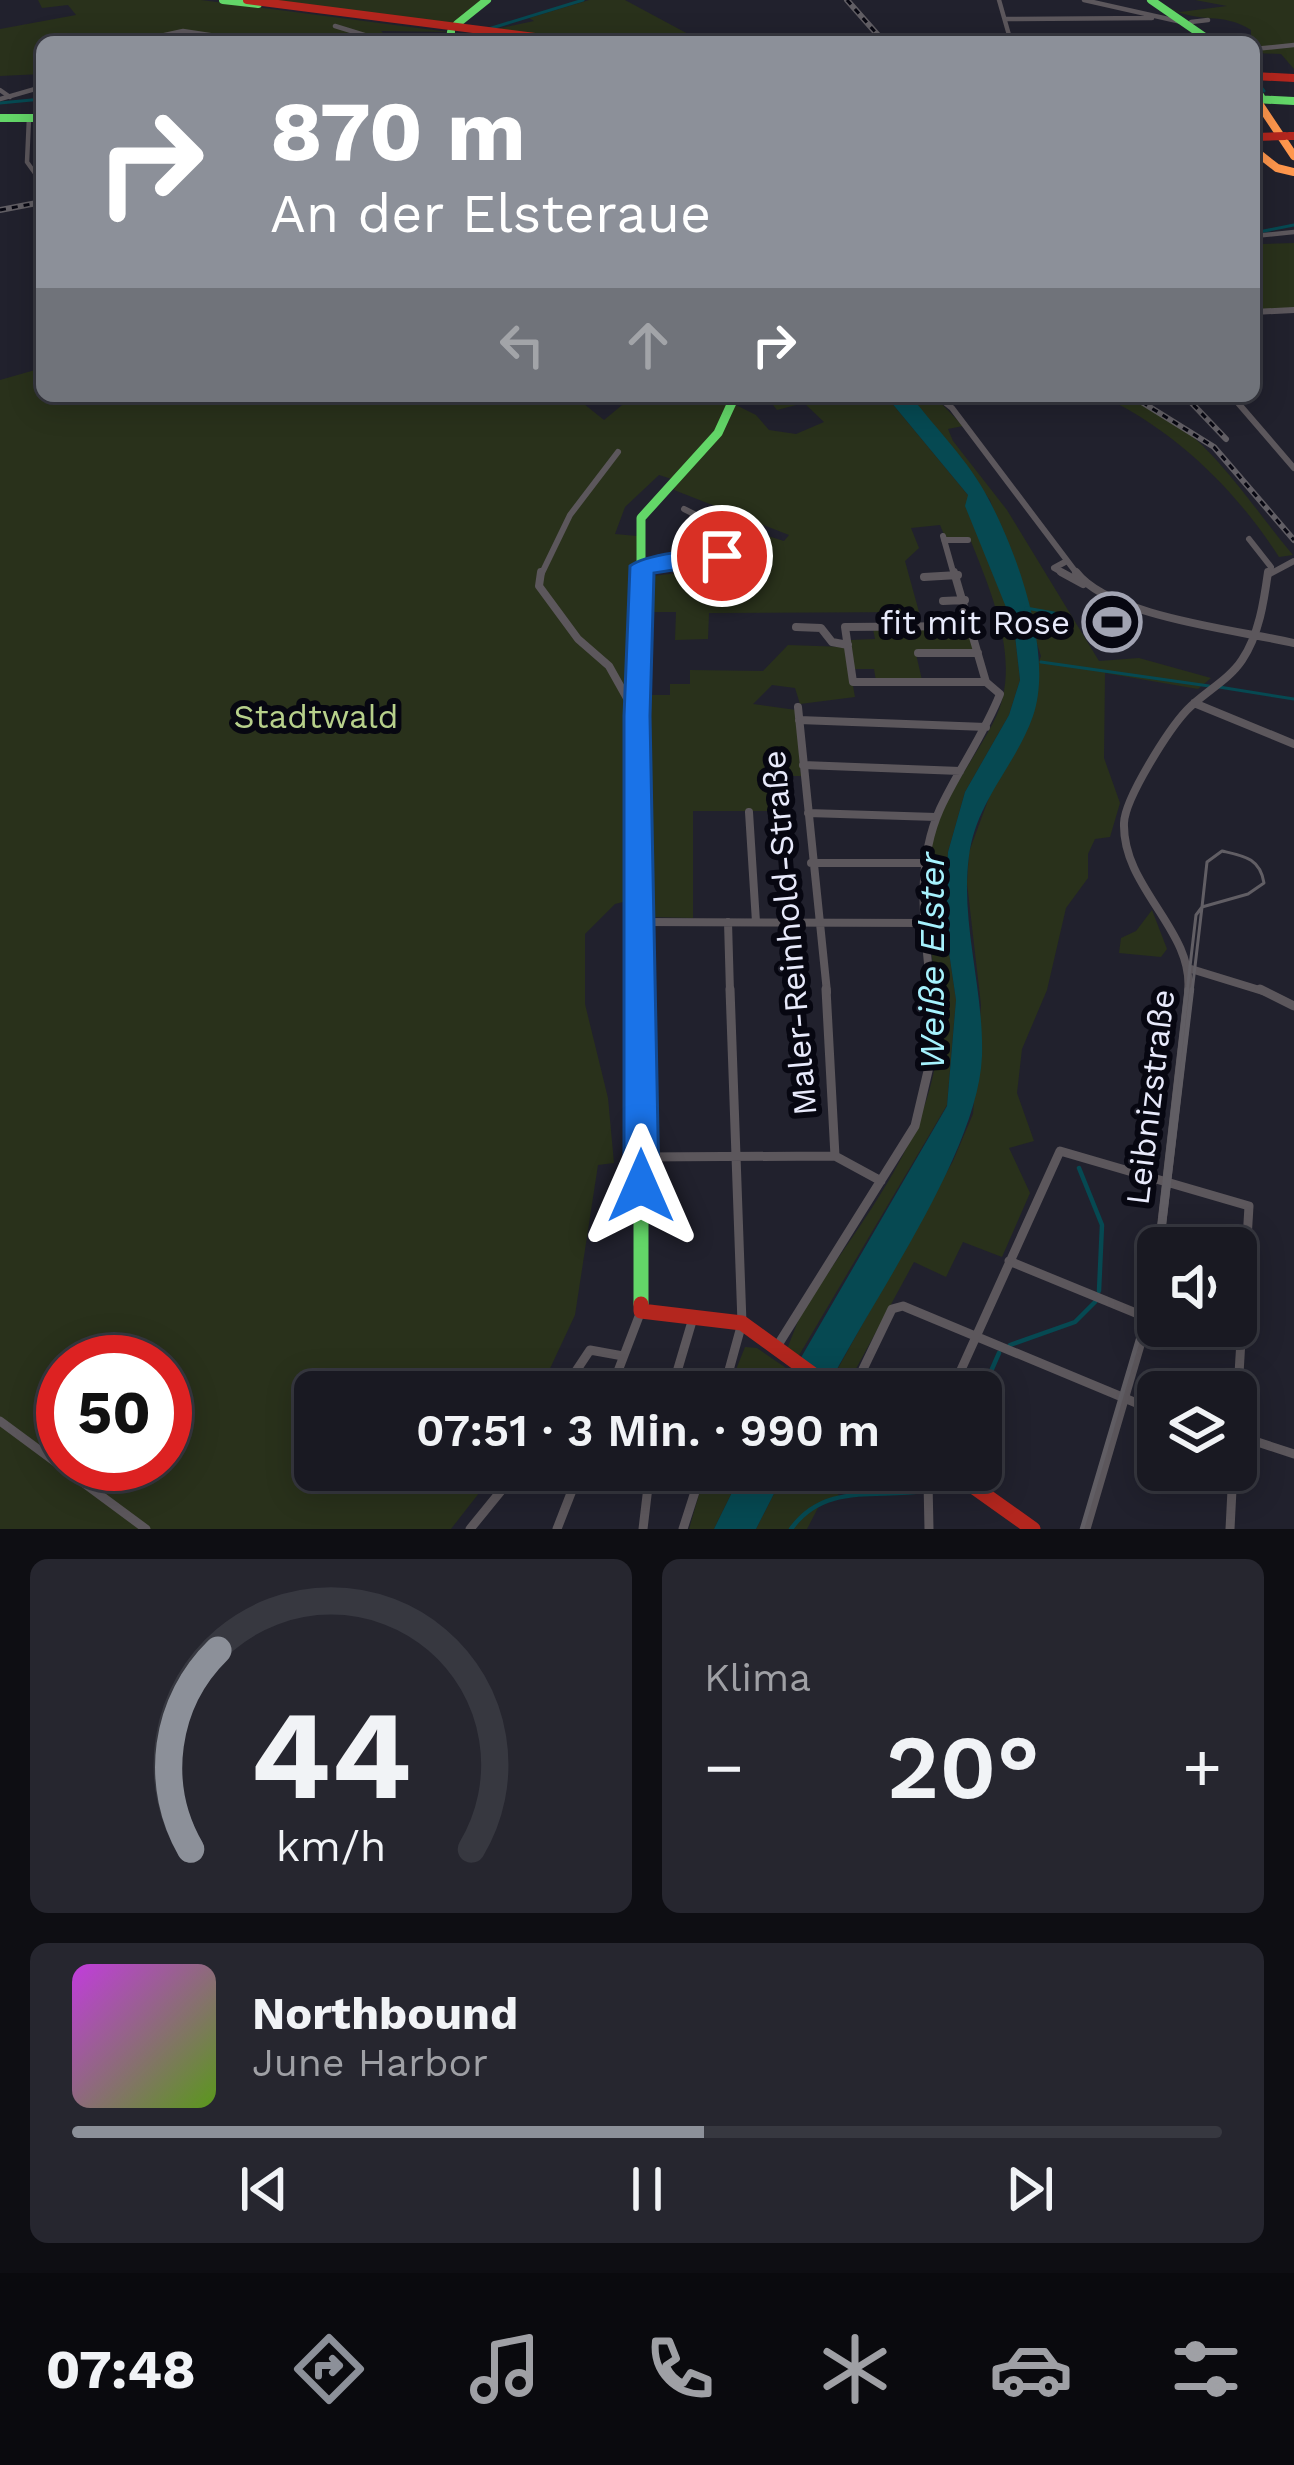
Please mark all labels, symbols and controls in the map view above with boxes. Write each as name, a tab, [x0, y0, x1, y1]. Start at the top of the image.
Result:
text: 870 m	[270, 82, 526, 180]
icon: right	[72, 84, 228, 240]
text: An der Elsteraue	[270, 182, 711, 245]
icon: left	[489, 312, 555, 378]
icon: ahead	[615, 312, 681, 378]
icon: right	[741, 312, 807, 378]
pin	[671, 505, 773, 607]
icon: arrive	[689, 523, 755, 589]
sports icon: fit mit Rose	[1081, 591, 1143, 653]
place label: fit mit Rose	[880, 603, 1070, 642]
park label: Stadtwald	[234, 697, 398, 736]
street label: Maler-Reinhold-Straße	[754, 749, 824, 1117]
water label: Weiße Elster	[911, 850, 953, 1070]
street label: Leibnizstraße	[1117, 987, 1183, 1207]
position arrow	[578, 1123, 704, 1249]
map controls	[1137, 1227, 1257, 1491]
button: sound	[1137, 1227, 1257, 1347]
speed limit sign: 50	[36, 1335, 192, 1491]
button: layers	[1137, 1371, 1257, 1491]
text: 07:51 · 3 Min. · 990 m	[416, 1404, 880, 1457]
text: Klima	[704, 1655, 811, 1700]
text: 44	[250, 1682, 412, 1828]
text: 20°	[886, 1714, 1040, 1820]
text: −	[704, 1729, 744, 1806]
text: +	[1182, 1729, 1222, 1806]
text: km/h	[276, 1821, 386, 1871]
text: Northbound	[252, 1987, 518, 2040]
text: June Harbor	[252, 2040, 488, 2085]
icon: previous	[231, 2156, 297, 2222]
icon: pause	[614, 2156, 680, 2222]
icon: next	[997, 2156, 1063, 2222]
icon: directions	[287, 2327, 371, 2411]
icon: music	[463, 2327, 547, 2411]
icon: phone	[638, 2327, 722, 2411]
icon: climate	[813, 2327, 897, 2411]
icon: car	[989, 2327, 1073, 2411]
icon: filters	[1164, 2327, 1248, 2411]
text: 07:48	[46, 2338, 196, 2401]

